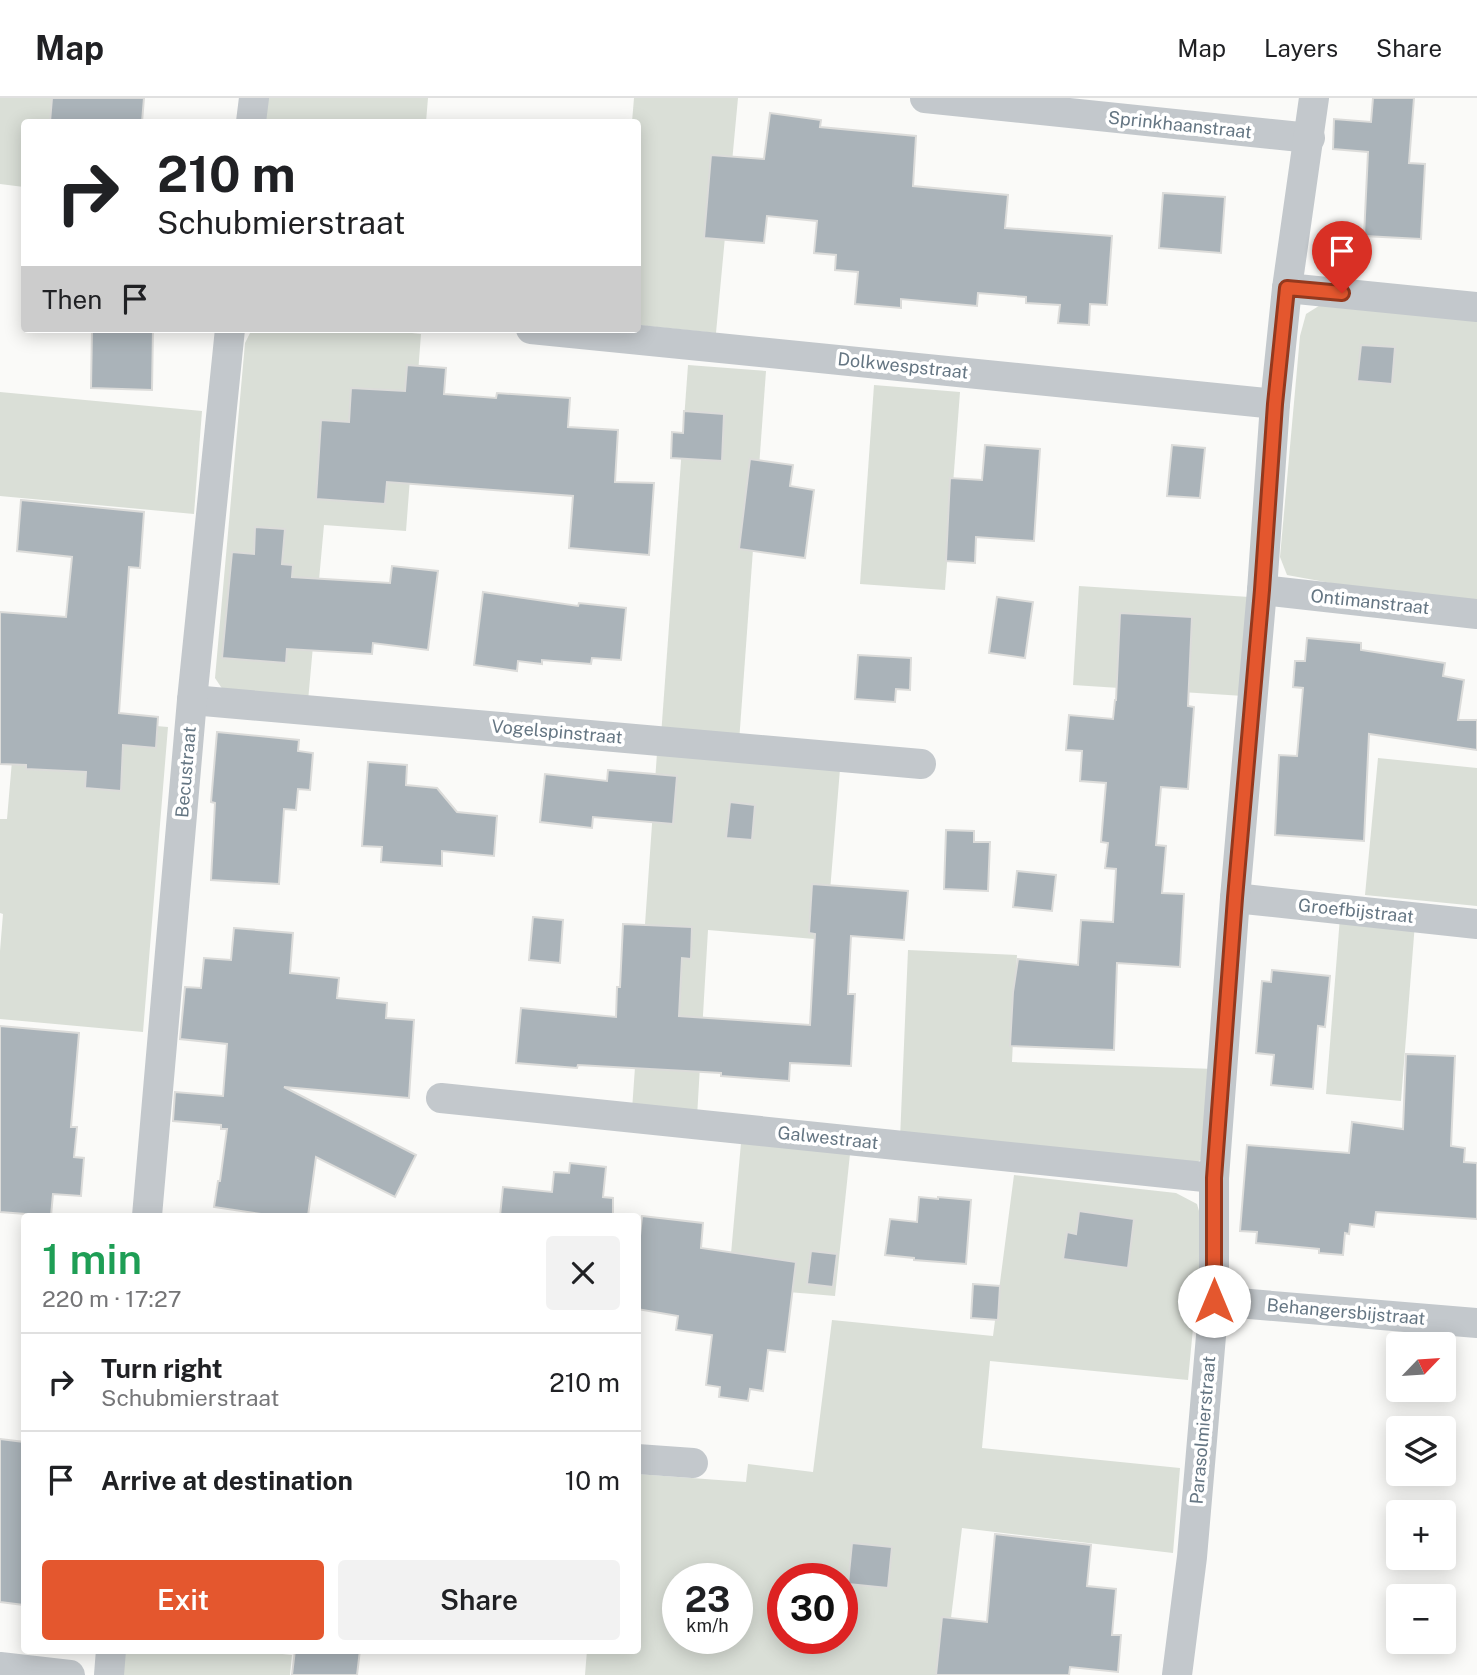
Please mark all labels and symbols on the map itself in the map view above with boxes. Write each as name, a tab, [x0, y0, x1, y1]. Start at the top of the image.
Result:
street label: Sprinkhaanstraat	[1107, 107, 1253, 142]
pin	[1312, 221, 1372, 293]
street label: Dolkwespstraat	[837, 348, 969, 383]
street label: Ontimanstraat	[1310, 585, 1431, 618]
street label: Vogelspinstraat	[491, 715, 623, 748]
street label: Becustraat	[171, 725, 200, 819]
street label: Groefbijstraat	[1297, 894, 1415, 927]
street label: Galwestraat	[777, 1122, 880, 1153]
position arrow	[1177, 1264, 1251, 1338]
street label: Behangersbijstraat	[1266, 1294, 1426, 1329]
north arrow	[1386, 1332, 1456, 1402]
street label: Parasolmierstraat	[1186, 1355, 1219, 1505]
speed limit sign: 30	[767, 1563, 858, 1654]

